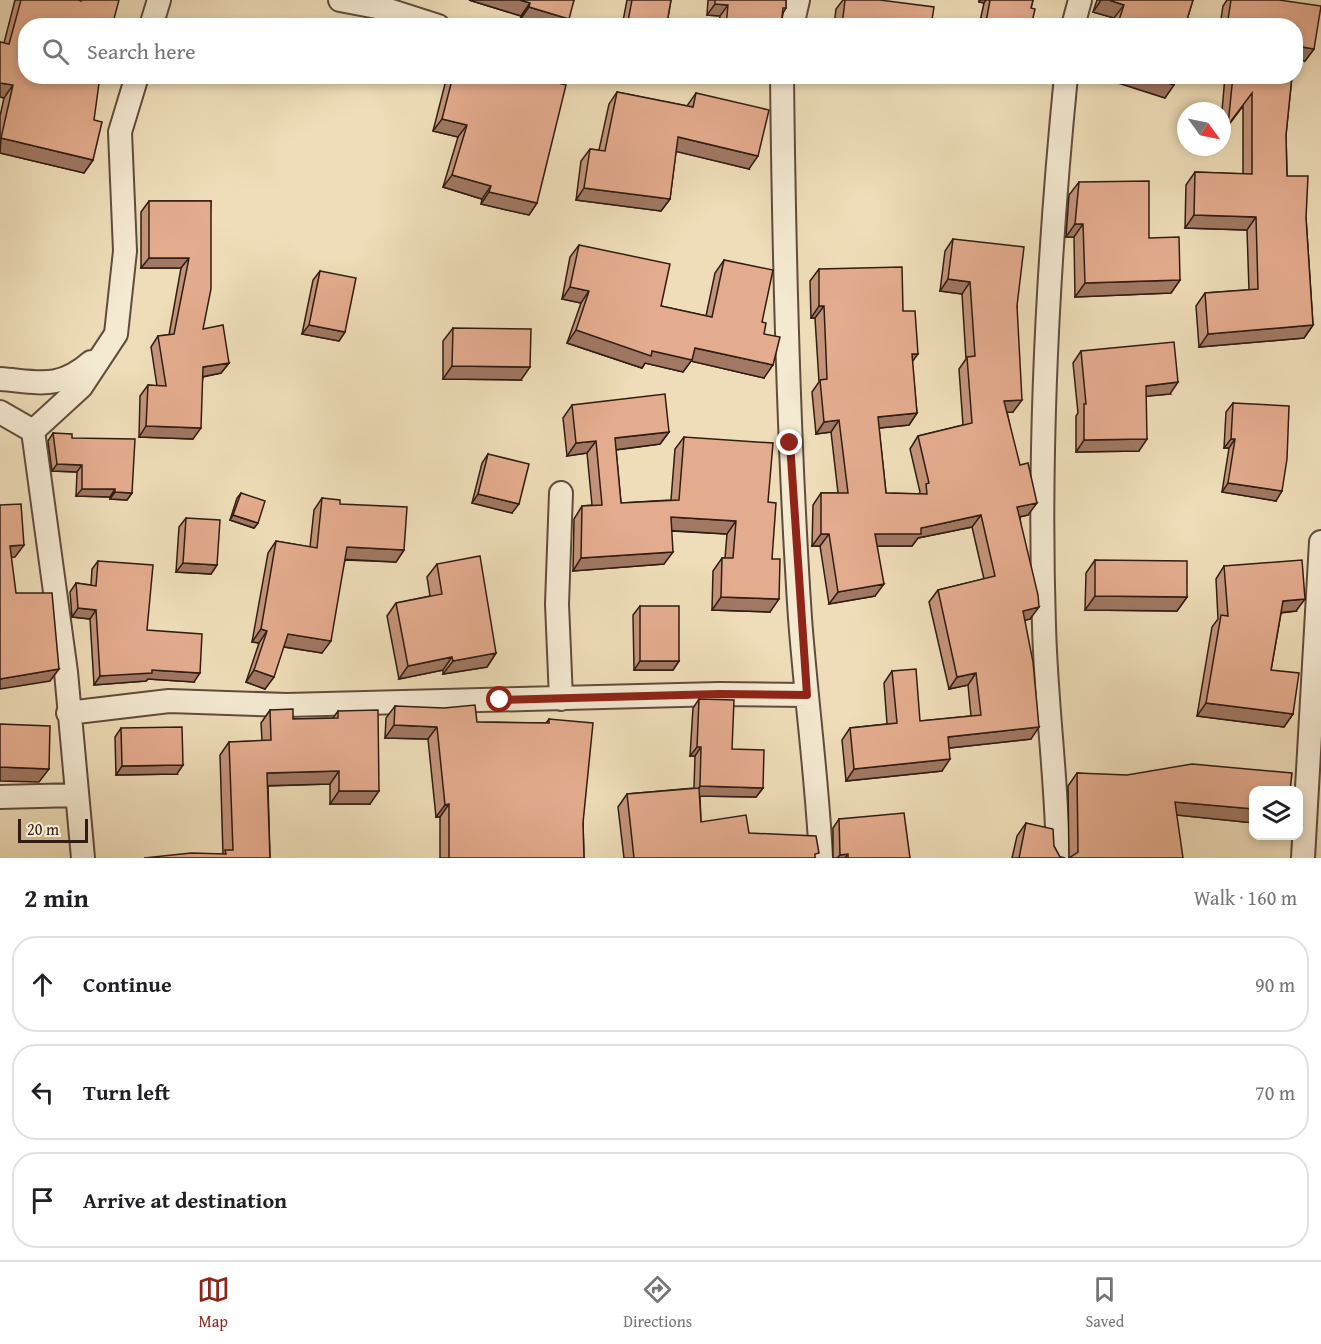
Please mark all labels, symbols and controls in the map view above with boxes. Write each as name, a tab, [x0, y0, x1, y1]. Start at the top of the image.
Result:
search box	[18, 18, 1303, 84]
icon: search	[39, 35, 72, 68]
text: Search here	[87, 35, 196, 67]
north arrow	[1177, 102, 1231, 156]
route end	[776, 429, 802, 455]
route start	[486, 686, 512, 712]
map controls	[1249, 786, 1303, 840]
button: layers	[1249, 786, 1303, 840]
scale bar	[18, 816, 88, 844]
text: 20 m	[27, 817, 59, 841]
text: 2 min	[24, 878, 89, 917]
text: Walk · 160 m	[1194, 883, 1297, 912]
icon: ahead	[26, 968, 59, 1001]
text: Continue	[83, 968, 172, 1000]
text: 90 m	[1255, 970, 1295, 999]
icon: left	[26, 1076, 59, 1109]
text: Turn left	[83, 1076, 170, 1108]
text: 70 m	[1255, 1078, 1295, 1107]
icon: arrive	[26, 1184, 59, 1217]
text: Arrive at destination	[83, 1184, 287, 1216]
tab: Map	[197, 1273, 230, 1333]
tab: Directions	[623, 1273, 692, 1333]
tab: Saved	[1085, 1273, 1124, 1333]

